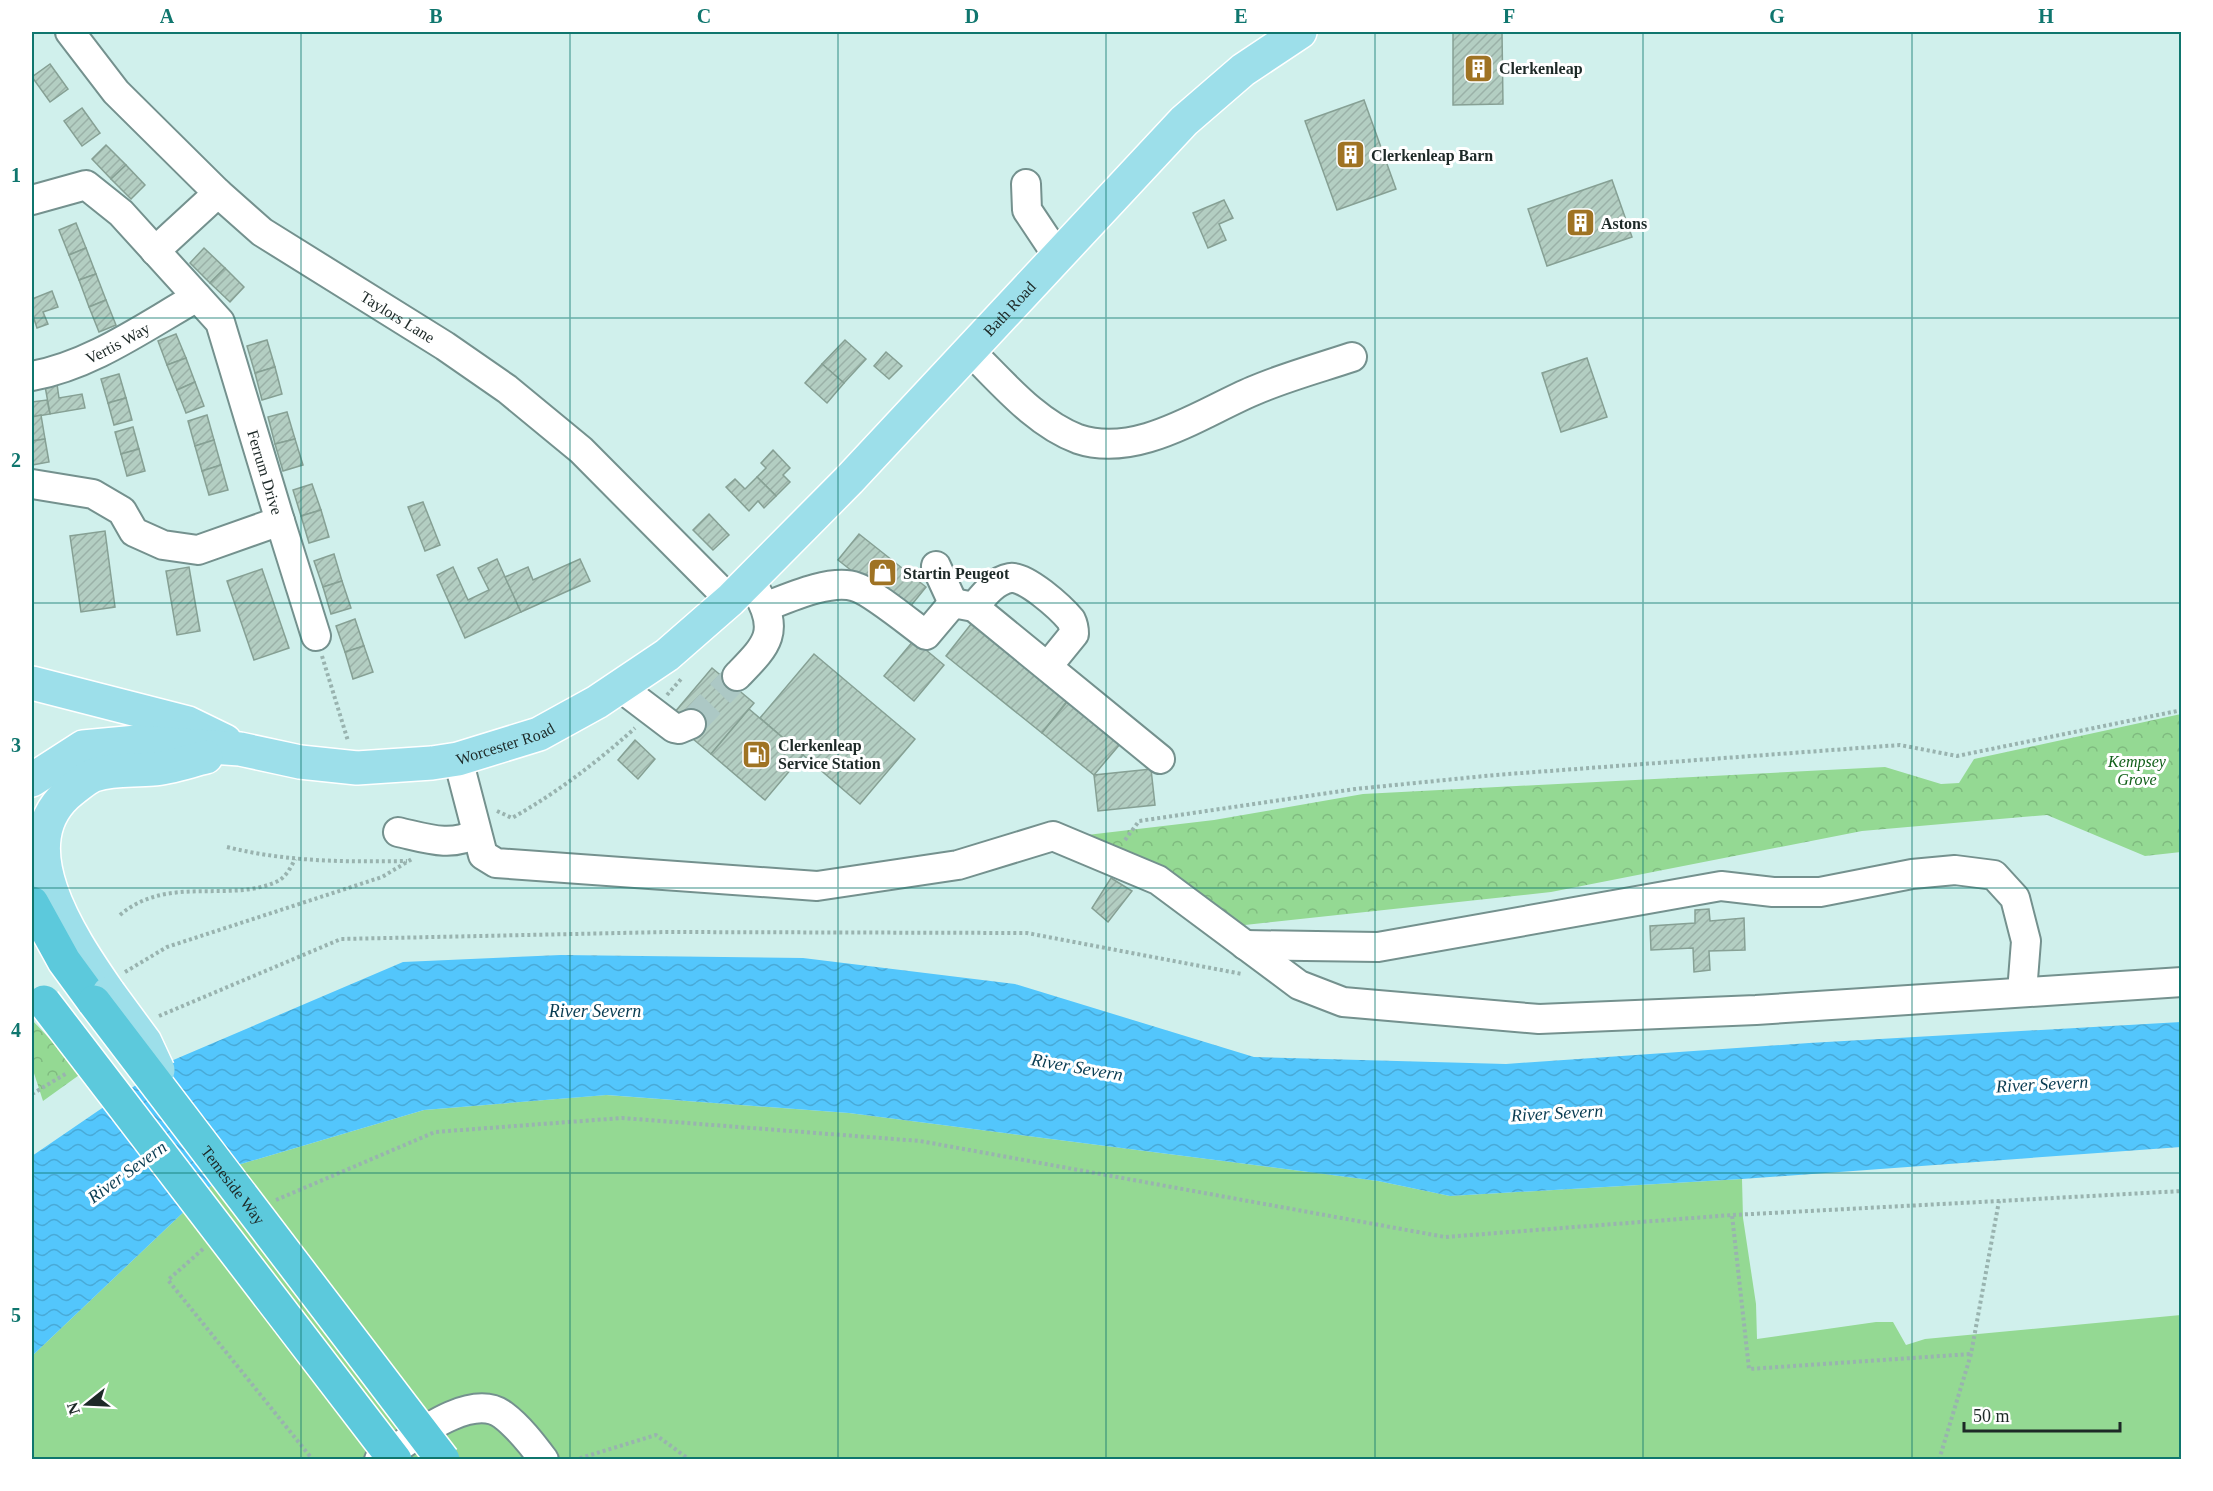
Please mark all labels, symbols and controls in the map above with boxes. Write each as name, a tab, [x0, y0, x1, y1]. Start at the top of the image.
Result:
text: A	[160, 5, 175, 27]
text: B	[429, 5, 443, 27]
text: C	[697, 5, 711, 27]
text: D	[965, 5, 979, 27]
text: E	[1234, 5, 1248, 27]
text: F	[1503, 5, 1515, 27]
text: G	[1769, 5, 1785, 27]
text: H	[2038, 5, 2054, 27]
building icon: Clerkenleap	[1462, 52, 1494, 84]
place label: Clerkenleap	[1499, 60, 1583, 78]
building icon: Clerkenleap Barn	[1334, 139, 1366, 171]
place label: Clerkenleap Barn	[1371, 147, 1493, 165]
text: 1	[11, 164, 21, 186]
building icon: Astons	[1564, 207, 1596, 239]
place label: Astons	[1601, 215, 1647, 232]
street label: Bath Road	[980, 278, 1039, 339]
street label: Taylors Lane	[358, 288, 438, 346]
street label: Vertis Way	[83, 319, 153, 367]
street label: Ferrum Drive	[244, 428, 286, 517]
text: 2	[11, 449, 21, 471]
shop icon: Startin Peugeot	[866, 557, 898, 589]
place label: Startin Peugeot	[903, 565, 1010, 583]
street label: Worcester Road	[454, 719, 557, 768]
text: 3	[11, 734, 21, 756]
place label: Clerkenleap Service Station	[778, 737, 881, 772]
fuel station icon: Clerkenleap Service Station	[741, 738, 773, 770]
park label: Kempsey Grove	[2107, 753, 2167, 788]
water label: River Severn	[548, 1001, 641, 1021]
text: 4	[11, 1019, 21, 1041]
water label: River Severn	[1029, 1049, 1124, 1085]
water label: River Severn	[1994, 1072, 2089, 1096]
water label: River Severn	[1509, 1101, 1604, 1125]
water label: River Severn	[83, 1137, 170, 1208]
street label: Temeside Way	[198, 1143, 268, 1228]
text: 5	[11, 1304, 21, 1326]
north arrow	[57, 1374, 117, 1434]
scale bar	[1964, 1395, 2120, 1433]
text: N	[63, 1400, 83, 1417]
text: 50 m	[1973, 1406, 2010, 1426]

